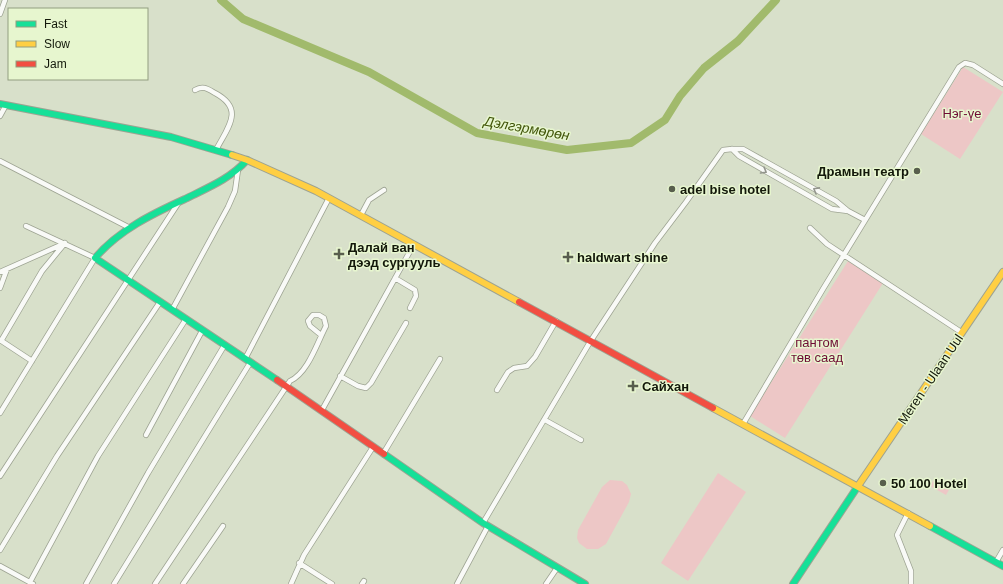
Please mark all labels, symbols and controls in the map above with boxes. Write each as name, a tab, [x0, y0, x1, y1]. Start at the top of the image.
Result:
legend	[8, 8, 148, 80]
text: Fast	[44, 17, 68, 31]
text: Slow	[44, 37, 70, 51]
text: Jam	[44, 57, 67, 71]
park label: Нэг-үе	[943, 106, 981, 121]
water label: Дэлгэрмөрөн	[481, 112, 571, 143]
place label: Драмын театр	[817, 164, 909, 179]
one-way arrow	[760, 166, 767, 173]
marker: Драмын театр	[912, 166, 922, 176]
place label: adel bise hotel	[680, 182, 770, 197]
marker: adel bise hotel	[667, 184, 677, 194]
one-way arrow	[813, 187, 820, 194]
place label: Далай ван дээд сургууль	[348, 240, 441, 270]
marker: Далай ван дээд сургууль	[333, 248, 345, 260]
place label: haldwart shine	[577, 250, 668, 265]
marker: haldwart shine	[562, 251, 574, 263]
street label: Meren - Ulaan Uul	[895, 331, 966, 427]
park label: пантом төв саад	[791, 335, 844, 365]
place label: Сайхан	[642, 379, 689, 394]
marker: Сайхан	[627, 380, 639, 392]
place label: 50 100 Hotel	[891, 476, 967, 491]
marker: 50 100 Hotel	[878, 478, 888, 488]

